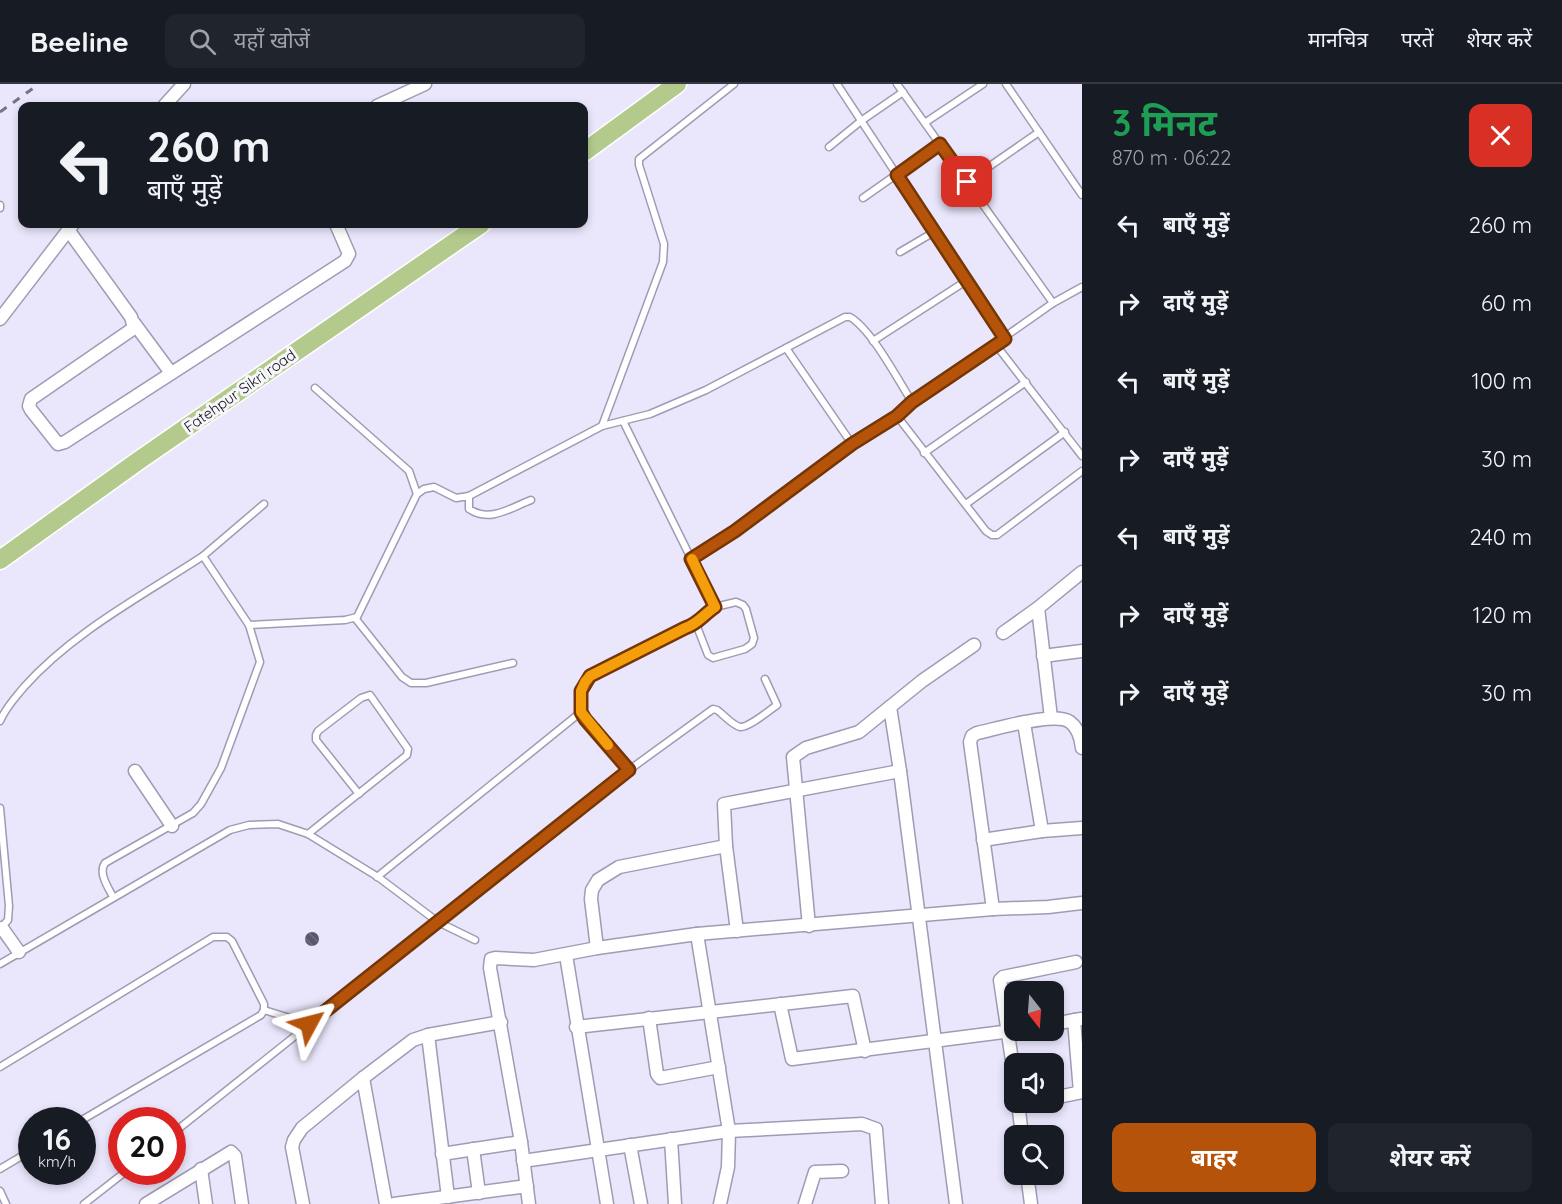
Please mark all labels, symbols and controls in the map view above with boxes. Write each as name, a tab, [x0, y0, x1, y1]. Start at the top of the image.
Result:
search box	[165, 14, 585, 68]
text: Beeline	[30, 24, 129, 59]
icon: search	[186, 25, 219, 58]
text: यहाँ खोजें	[234, 26, 310, 54]
text: मानचित्र	[1308, 26, 1368, 52]
text: परतें	[1401, 26, 1434, 52]
text: शेयर करें	[1467, 26, 1532, 52]
text: 3 मिनट	[1112, 100, 1217, 145]
button: close	[1469, 104, 1532, 167]
text: 260 m	[147, 120, 270, 173]
icon: left	[48, 126, 126, 204]
text: 870 m · 06:22	[1112, 145, 1231, 170]
pin	[941, 156, 992, 207]
icon: arrive	[950, 165, 983, 198]
text: बाएँ मुड़ें	[147, 172, 222, 206]
icon: left	[1112, 209, 1145, 242]
text: बाएँ मुड़ें	[1163, 210, 1229, 238]
text: 260 m	[1469, 211, 1532, 239]
icon: right	[1112, 287, 1145, 320]
text: दाएँ मुड़ें	[1163, 288, 1228, 316]
text: 60 m	[1481, 289, 1532, 317]
street label: Fatehpur Sikri road	[180, 345, 299, 436]
icon: left	[1112, 365, 1145, 398]
text: बाएँ मुड़ें	[1163, 366, 1229, 394]
text: 100 m	[1472, 367, 1532, 395]
icon: right	[1112, 443, 1145, 476]
text: दाएँ मुड़ें	[1163, 444, 1228, 472]
text: 30 m	[1481, 445, 1532, 473]
icon: left	[1112, 521, 1145, 554]
text: बाएँ मुड़ें	[1163, 522, 1229, 550]
text: 240 m	[1469, 523, 1532, 551]
icon: right	[1112, 599, 1145, 632]
text: दाएँ मुड़ें	[1163, 600, 1228, 628]
text: 120 m	[1473, 601, 1532, 629]
icon: right	[1112, 677, 1145, 710]
text: दाएँ मुड़ें	[1163, 678, 1228, 706]
text: 30 m	[1481, 679, 1532, 707]
north arrow	[1004, 981, 1064, 1041]
map controls	[1004, 981, 1064, 1185]
position arrow	[277, 992, 341, 1056]
button: sound	[1004, 1053, 1064, 1113]
speed limit sign: 20	[108, 1107, 186, 1185]
text: 16	[43, 1120, 71, 1158]
button: बाहर	[1112, 1123, 1316, 1192]
button: शेयर करें	[1328, 1123, 1532, 1192]
button: search	[1004, 1125, 1064, 1185]
text: km/h	[38, 1152, 76, 1171]

